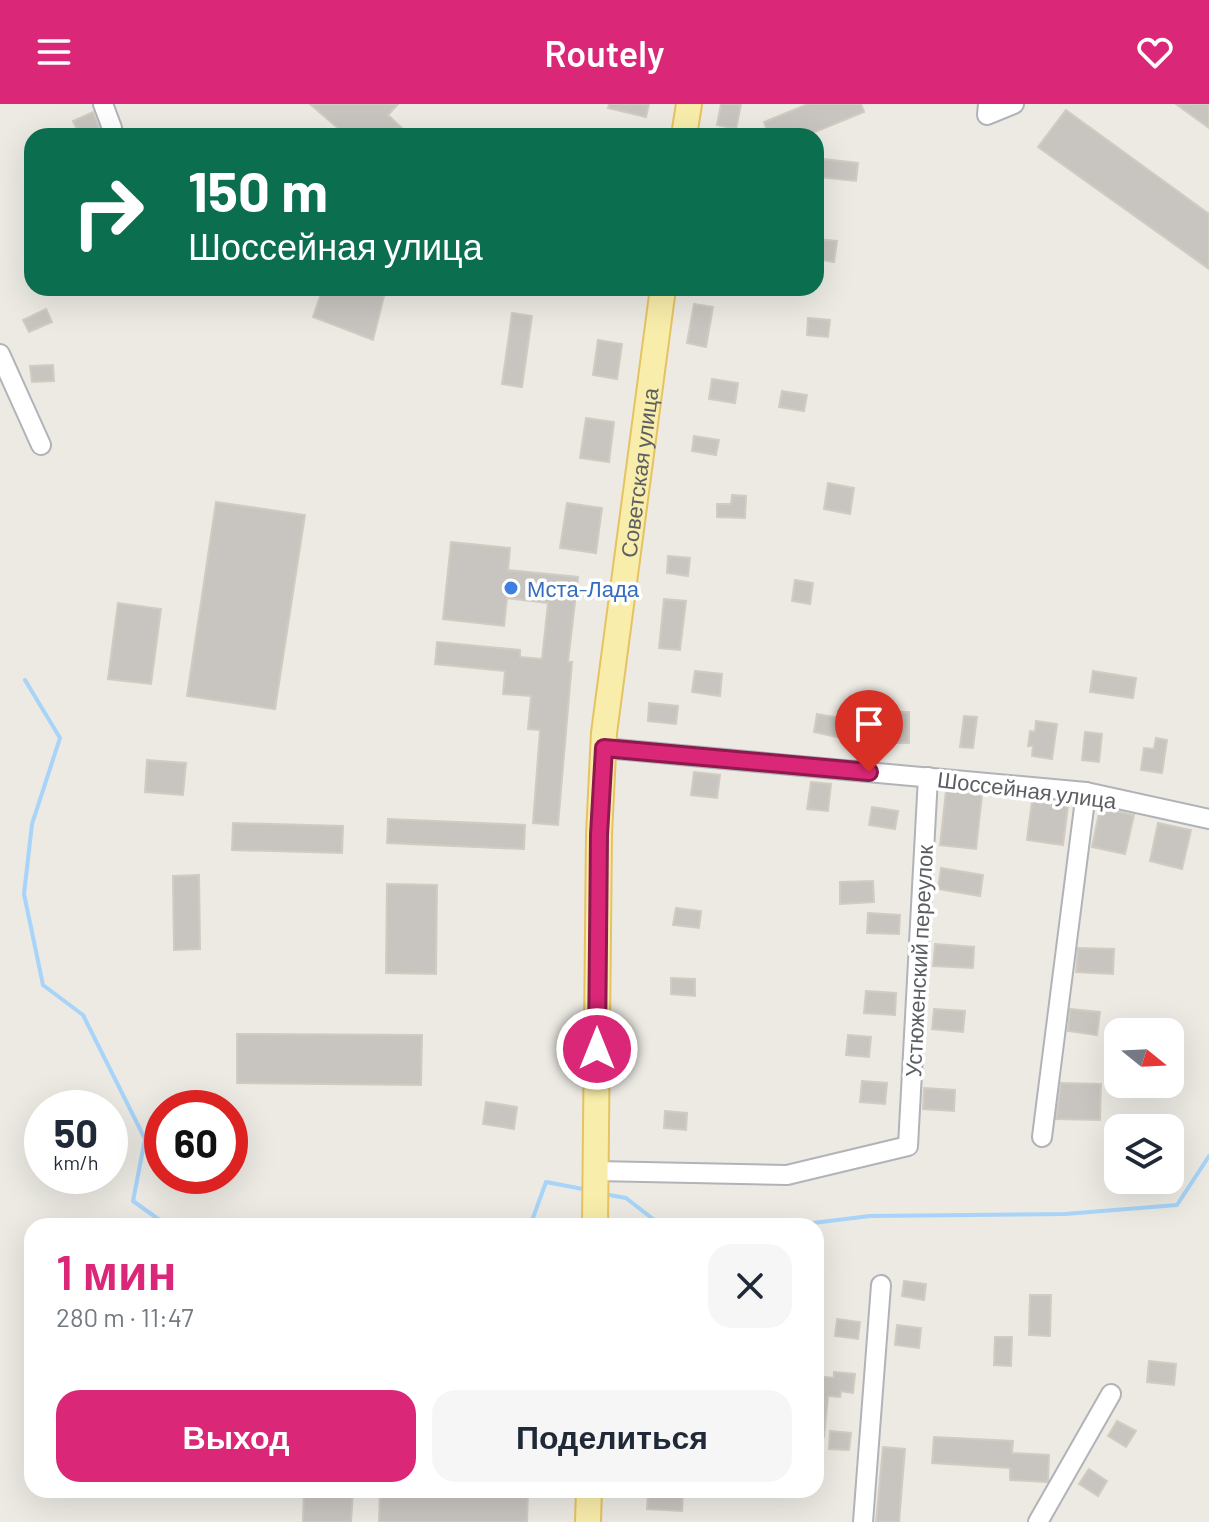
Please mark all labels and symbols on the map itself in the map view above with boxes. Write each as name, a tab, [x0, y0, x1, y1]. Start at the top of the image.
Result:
street label: Советская улица	[614, 385, 663, 559]
place label: Мста-Лада	[527, 575, 640, 602]
marker: Мста-Лада	[502, 579, 520, 597]
pin	[835, 690, 903, 772]
street label: Шоссейная улица	[936, 765, 1119, 814]
street label: Устюженский переулок	[899, 844, 938, 1078]
position arrow	[555, 1007, 639, 1091]
north arrow	[1104, 1018, 1184, 1098]
speed limit sign: 60	[144, 1090, 248, 1194]

